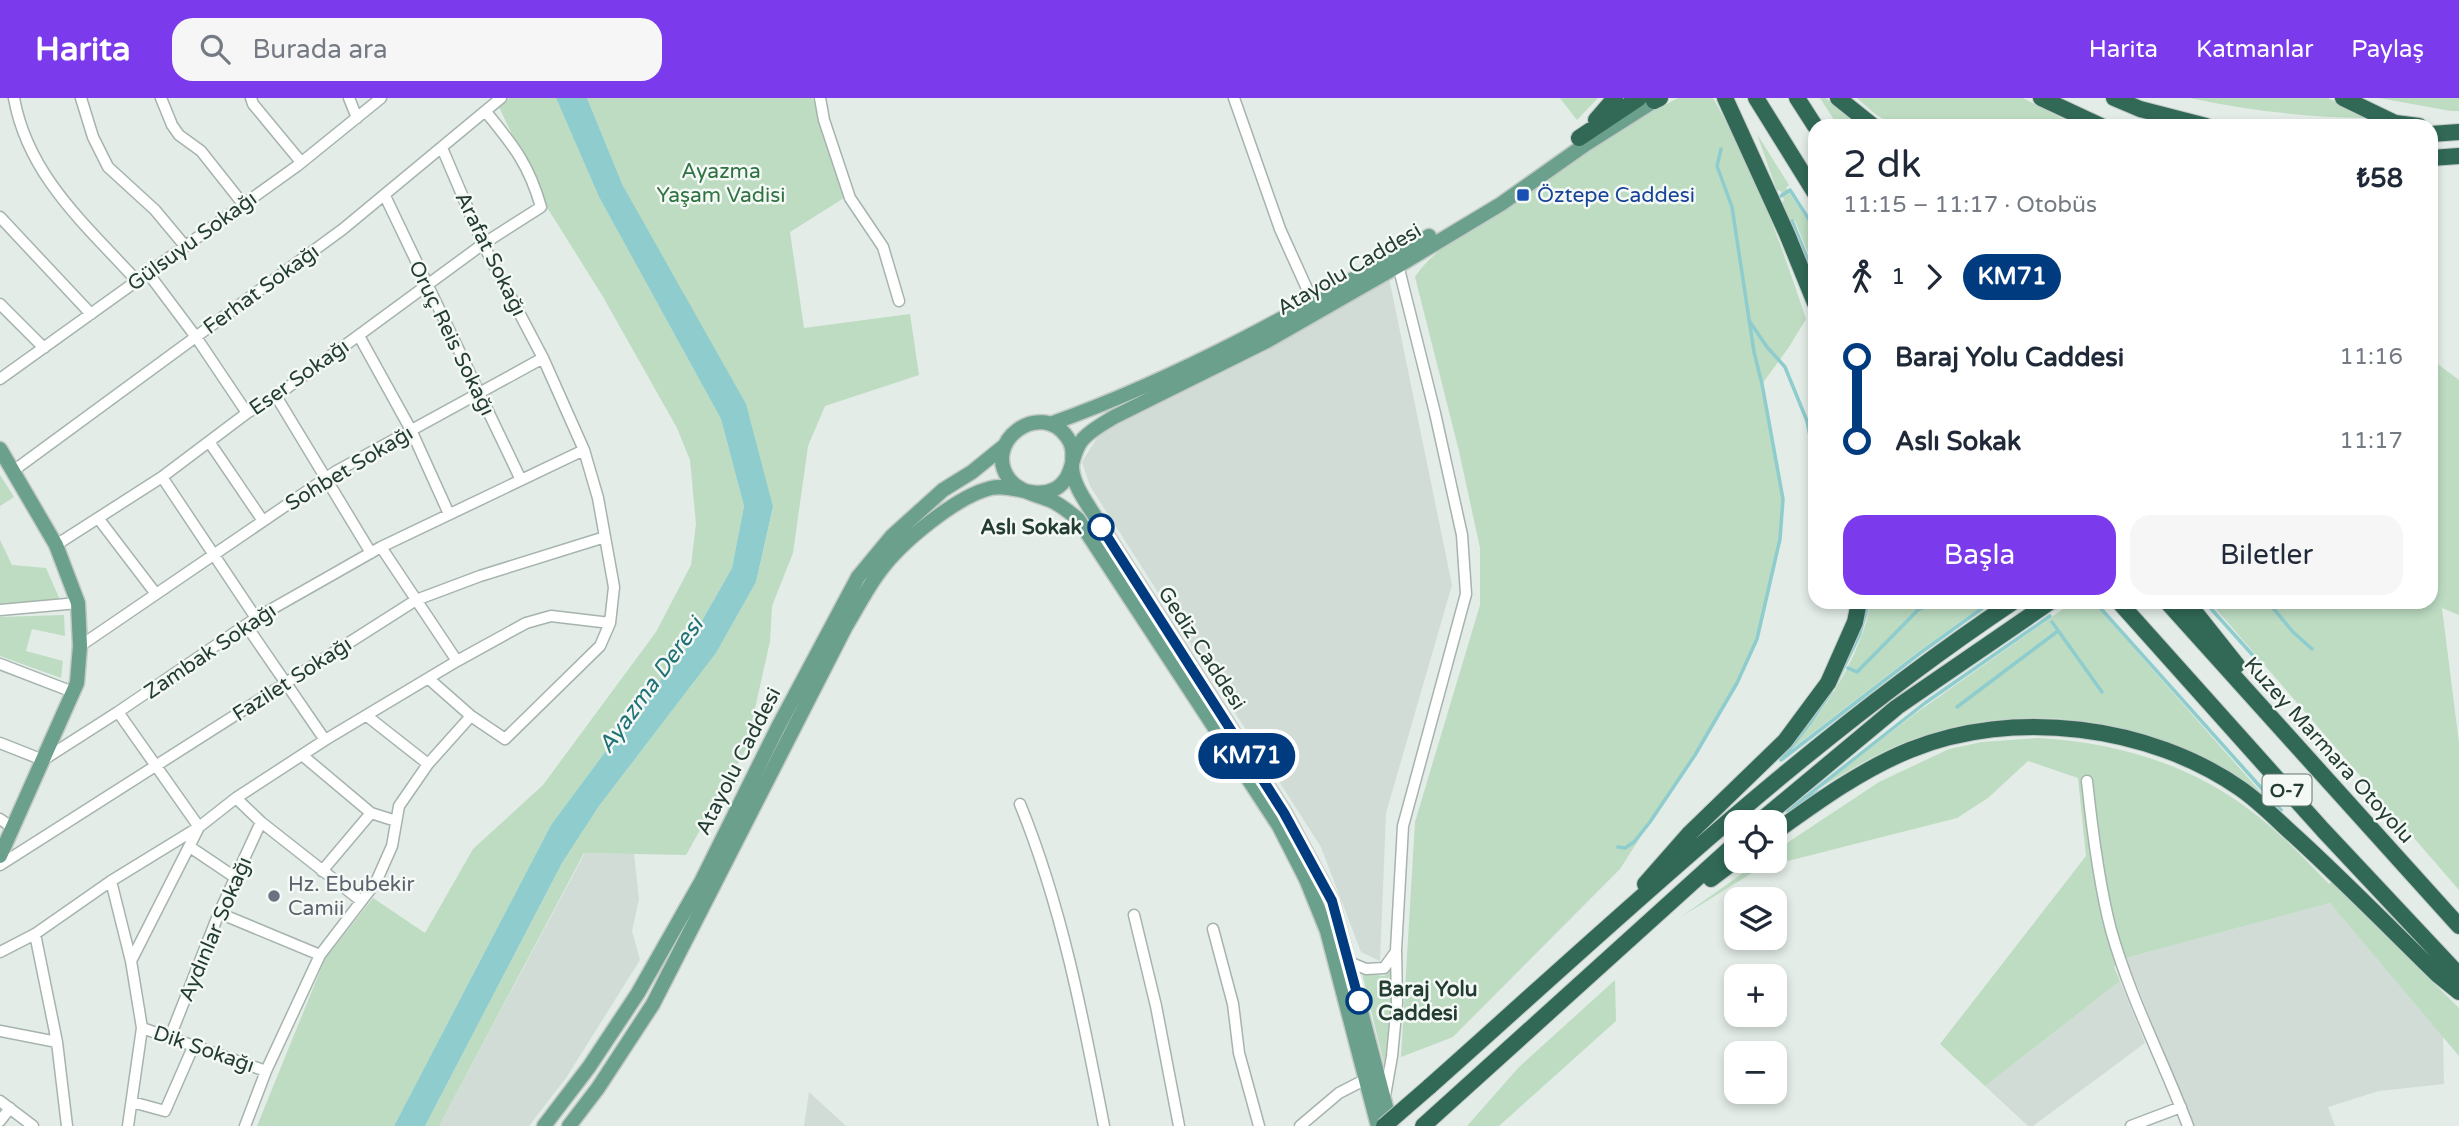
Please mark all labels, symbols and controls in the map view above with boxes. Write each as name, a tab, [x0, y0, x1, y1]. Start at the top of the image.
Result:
search box	[172, 18, 662, 81]
text: Harita	[35, 30, 130, 69]
icon: search	[196, 30, 234, 68]
text: Burada ara	[252, 34, 388, 65]
text: Harita	[2089, 35, 2158, 64]
text: Katmanlar	[2196, 35, 2313, 64]
text: Paylaş	[2351, 35, 2424, 64]
text: 2 dk	[1843, 142, 1921, 188]
park label: Ayazma Yaşam Vadisi	[656, 159, 786, 208]
text: ₺58	[2357, 163, 2403, 194]
place label: Öztepe Caddesi	[1537, 183, 1695, 208]
street label: Gülsuyu Sokağı	[123, 186, 262, 297]
marker: Öztepe Caddesi	[1515, 187, 1531, 203]
street label: Arafat Sokağı	[450, 188, 531, 320]
text: 11:15 – 11:17 · Otobüs	[1843, 191, 2097, 219]
street label: Atayolu Caddesi	[1273, 218, 1426, 321]
street label: Ferhat Sokağı	[199, 239, 324, 340]
street label: Oruç Reis Sokağı	[403, 257, 500, 420]
icon: walk	[1843, 258, 1881, 296]
icon: forward	[1915, 258, 1953, 296]
text: KM71	[1977, 262, 2047, 291]
text: 1	[1891, 263, 1905, 291]
street label: Eser Sokağı	[245, 334, 354, 421]
text: Baraj Yolu Caddesi	[1895, 342, 2124, 373]
text: 11:16	[2339, 343, 2403, 371]
street label: Sohbet Sokağı	[281, 421, 418, 516]
text: Aslı Sokak	[1895, 426, 2021, 457]
text: 11:17	[2339, 427, 2403, 455]
marker: Aslı Sokak	[1088, 514, 1114, 540]
place label: Aslı Sokak	[980, 515, 1083, 540]
button: Başla	[1843, 515, 2116, 595]
button: Biletler	[2130, 515, 2403, 595]
street label: Gediz Caddesi	[1152, 582, 1251, 715]
street label: Zambak Sokağı	[140, 598, 281, 705]
water label: Ayazma Deresi	[592, 610, 711, 759]
street label: Fazilet Sokağı	[228, 632, 356, 727]
street label: Kuzey Marmara Otoyolu	[2238, 652, 2419, 849]
street label: Atayolu Caddesi	[690, 683, 786, 839]
line badge: KM71	[1198, 733, 1296, 779]
text: KM71	[1212, 741, 1282, 770]
road number: O-7	[2262, 775, 2312, 806]
map controls	[1724, 810, 1787, 1104]
button: locate	[1724, 810, 1787, 873]
street label: Aydınlar Sokağı	[174, 853, 257, 1005]
place label: Hz. Ebubekir Camii	[288, 872, 415, 921]
button: layers	[1724, 887, 1787, 950]
marker: Hz. Ebubekir Camii	[266, 888, 282, 904]
button: +	[1724, 964, 1787, 1027]
place label: Baraj Yolu Caddesi	[1378, 977, 1478, 1026]
marker: Baraj Yolu Caddesi	[1346, 988, 1372, 1014]
street label: Dik Sokağı	[150, 1021, 258, 1078]
button: −	[1724, 1041, 1787, 1104]

